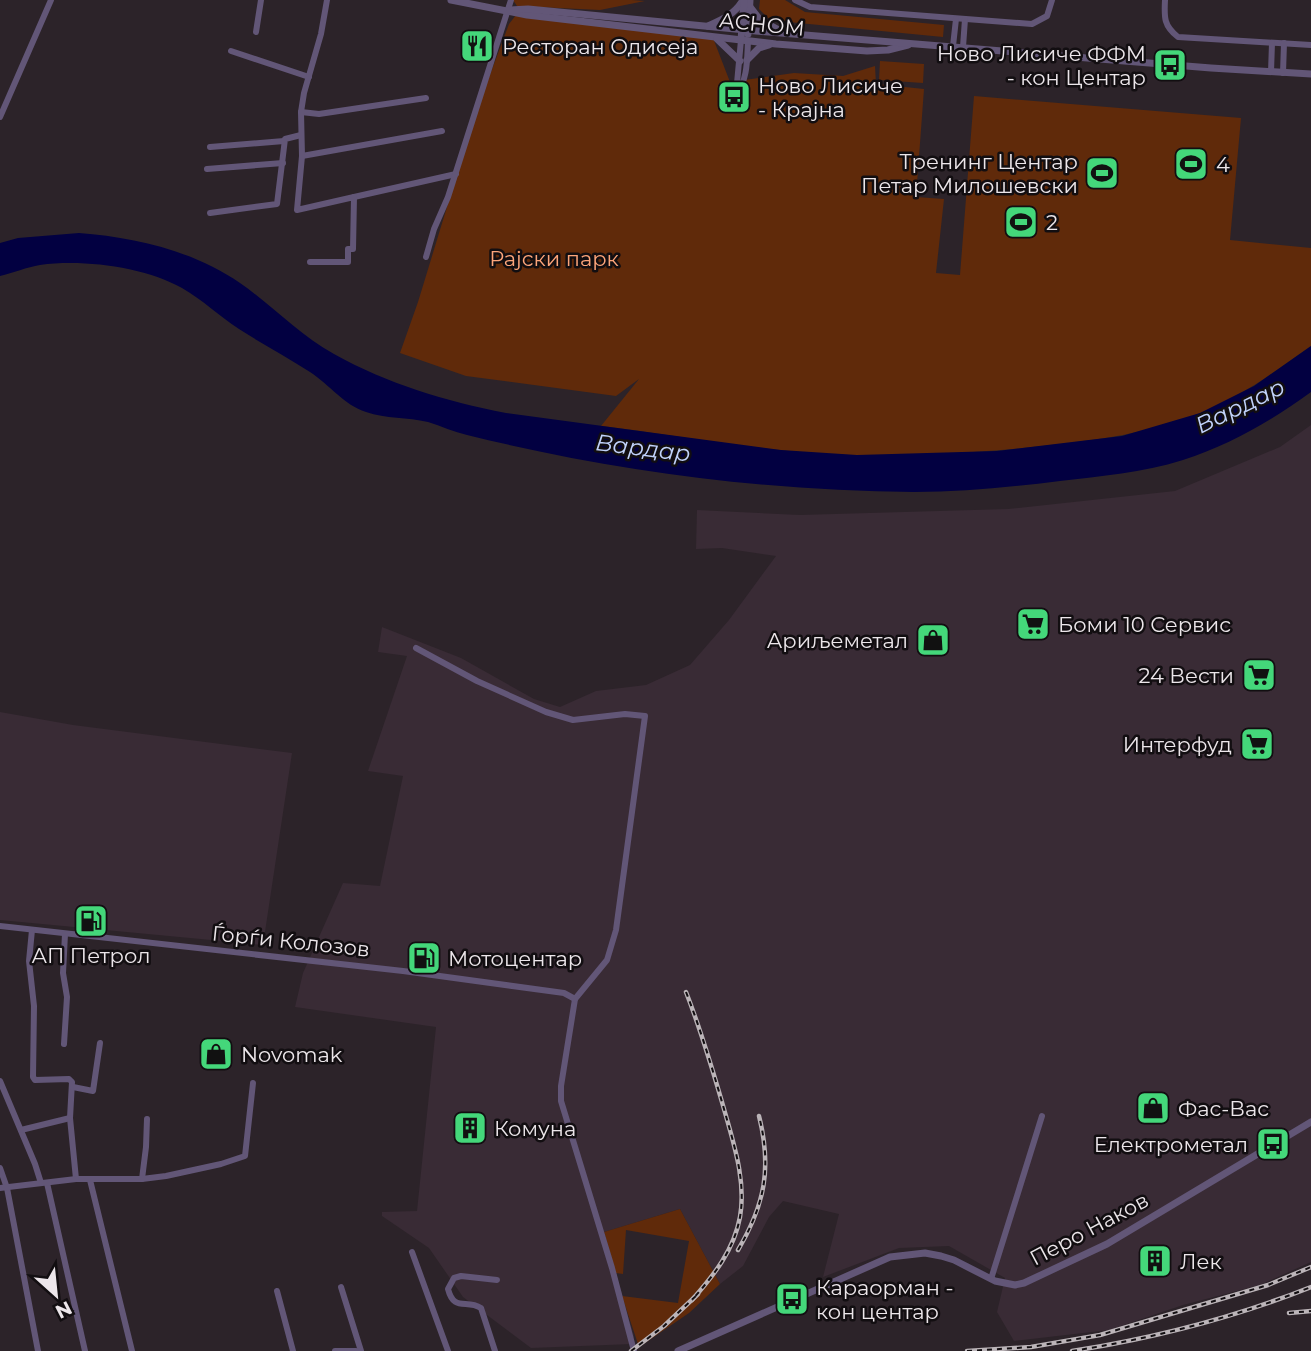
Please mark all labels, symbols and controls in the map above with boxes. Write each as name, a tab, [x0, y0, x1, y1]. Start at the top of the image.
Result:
street label: АСНОМ	[718, 7, 806, 41]
restaurant icon: Ресторан Одисеја	[458, 27, 496, 65]
place label: Ресторан Одисеја	[502, 34, 698, 59]
place label: Ново Лисиче ФФМ - кон Центар	[937, 41, 1146, 90]
bus stop icon: Ново Лисиче ФФМ - кон Центар	[1151, 46, 1189, 84]
place label: Ново Лисиче - Крајна	[758, 73, 903, 122]
bus stop icon: Ново Лисиче - Крајна	[715, 78, 753, 116]
sports icon: 4	[1172, 145, 1210, 183]
place label: Тренинг Центар Петар Милошевски	[861, 149, 1078, 198]
place label: 4	[1216, 152, 1230, 177]
sports icon: Тренинг Центар Петар Милошевски	[1083, 154, 1121, 192]
sports icon: 2	[1002, 203, 1040, 241]
place label: 2	[1046, 210, 1058, 235]
park label: Рајски парк	[489, 246, 619, 271]
water label: Вардар	[1191, 372, 1289, 440]
water label: Вардар	[594, 428, 692, 468]
supermarket icon: Боми 10 Сервис	[1014, 605, 1052, 643]
place label: Боми 10 Сервис	[1058, 612, 1231, 637]
shop icon: Ариљеметал	[914, 621, 952, 659]
place label: Ариљеметал	[767, 628, 908, 653]
supermarket icon: 24 Вести	[1240, 656, 1278, 694]
place label: 24 Вести	[1138, 663, 1234, 688]
supermarket icon: Интерфуд	[1238, 725, 1276, 763]
place label: Интерфуд	[1123, 732, 1232, 757]
fuel station icon: АП Петрол	[72, 902, 110, 940]
street label: Ѓорѓи Колозов	[211, 920, 371, 962]
fuel station icon: Мотоцентар	[405, 939, 443, 977]
place label: АП Петрол	[31, 943, 151, 968]
place label: Мотоцентар	[448, 946, 582, 971]
shop icon: Novomak	[197, 1035, 235, 1073]
place label: Novomak	[241, 1042, 343, 1067]
shop icon: Фас-Вас	[1134, 1089, 1172, 1127]
place label: Фас-Вас	[1178, 1096, 1269, 1121]
building icon: Комуна	[451, 1109, 489, 1147]
place label: Комуна	[494, 1116, 576, 1141]
bus stop icon: Електрометал	[1254, 1125, 1292, 1163]
place label: Електрометал	[1094, 1132, 1248, 1157]
street label: Перо Наков	[1025, 1187, 1153, 1271]
building icon: Лек	[1136, 1242, 1174, 1280]
place label: Лек	[1180, 1249, 1222, 1274]
north arrow	[21, 1260, 91, 1330]
place label: Караорман - кон центар	[816, 1275, 954, 1324]
bus stop icon: Караорман - кон центар	[773, 1280, 811, 1318]
text: N	[51, 1296, 76, 1323]

